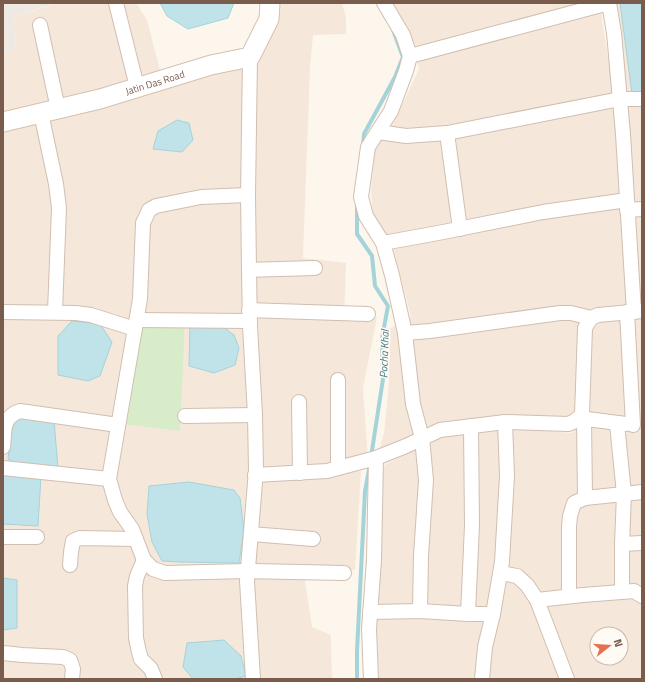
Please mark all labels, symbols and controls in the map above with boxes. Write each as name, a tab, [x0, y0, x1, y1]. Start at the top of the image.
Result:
street label: Jatin Das Road	[123, 66, 186, 98]
water label: Pocha Khal	[375, 328, 393, 378]
north arrow	[589, 626, 629, 666]
text: N	[610, 637, 627, 649]

